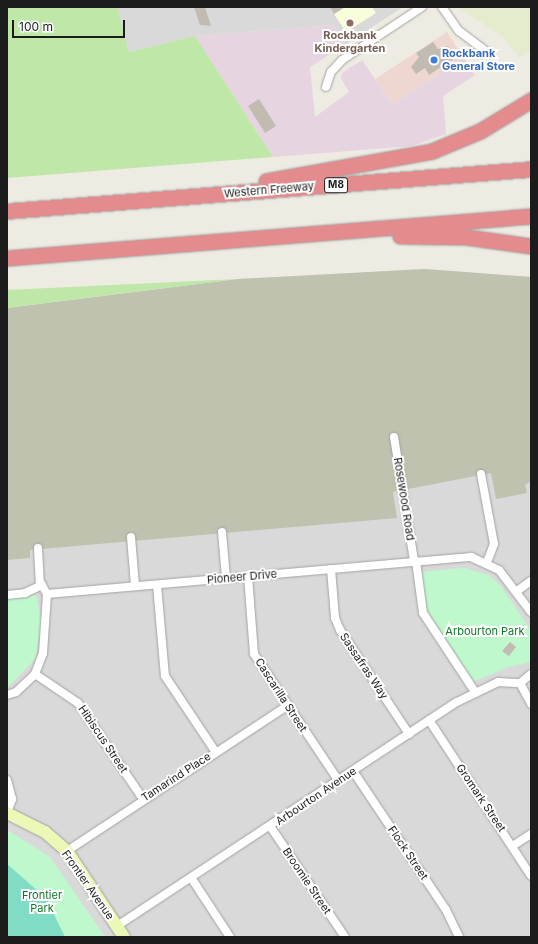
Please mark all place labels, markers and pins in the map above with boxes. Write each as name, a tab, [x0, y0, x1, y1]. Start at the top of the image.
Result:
marker: Rockbank Kindergarten	[345, 18, 355, 28]
place label: Rockbank Kindergarten	[315, 29, 385, 55]
place label: Rockbank General Store	[442, 47, 515, 73]
marker: Rockbank General Store	[429, 55, 439, 65]

